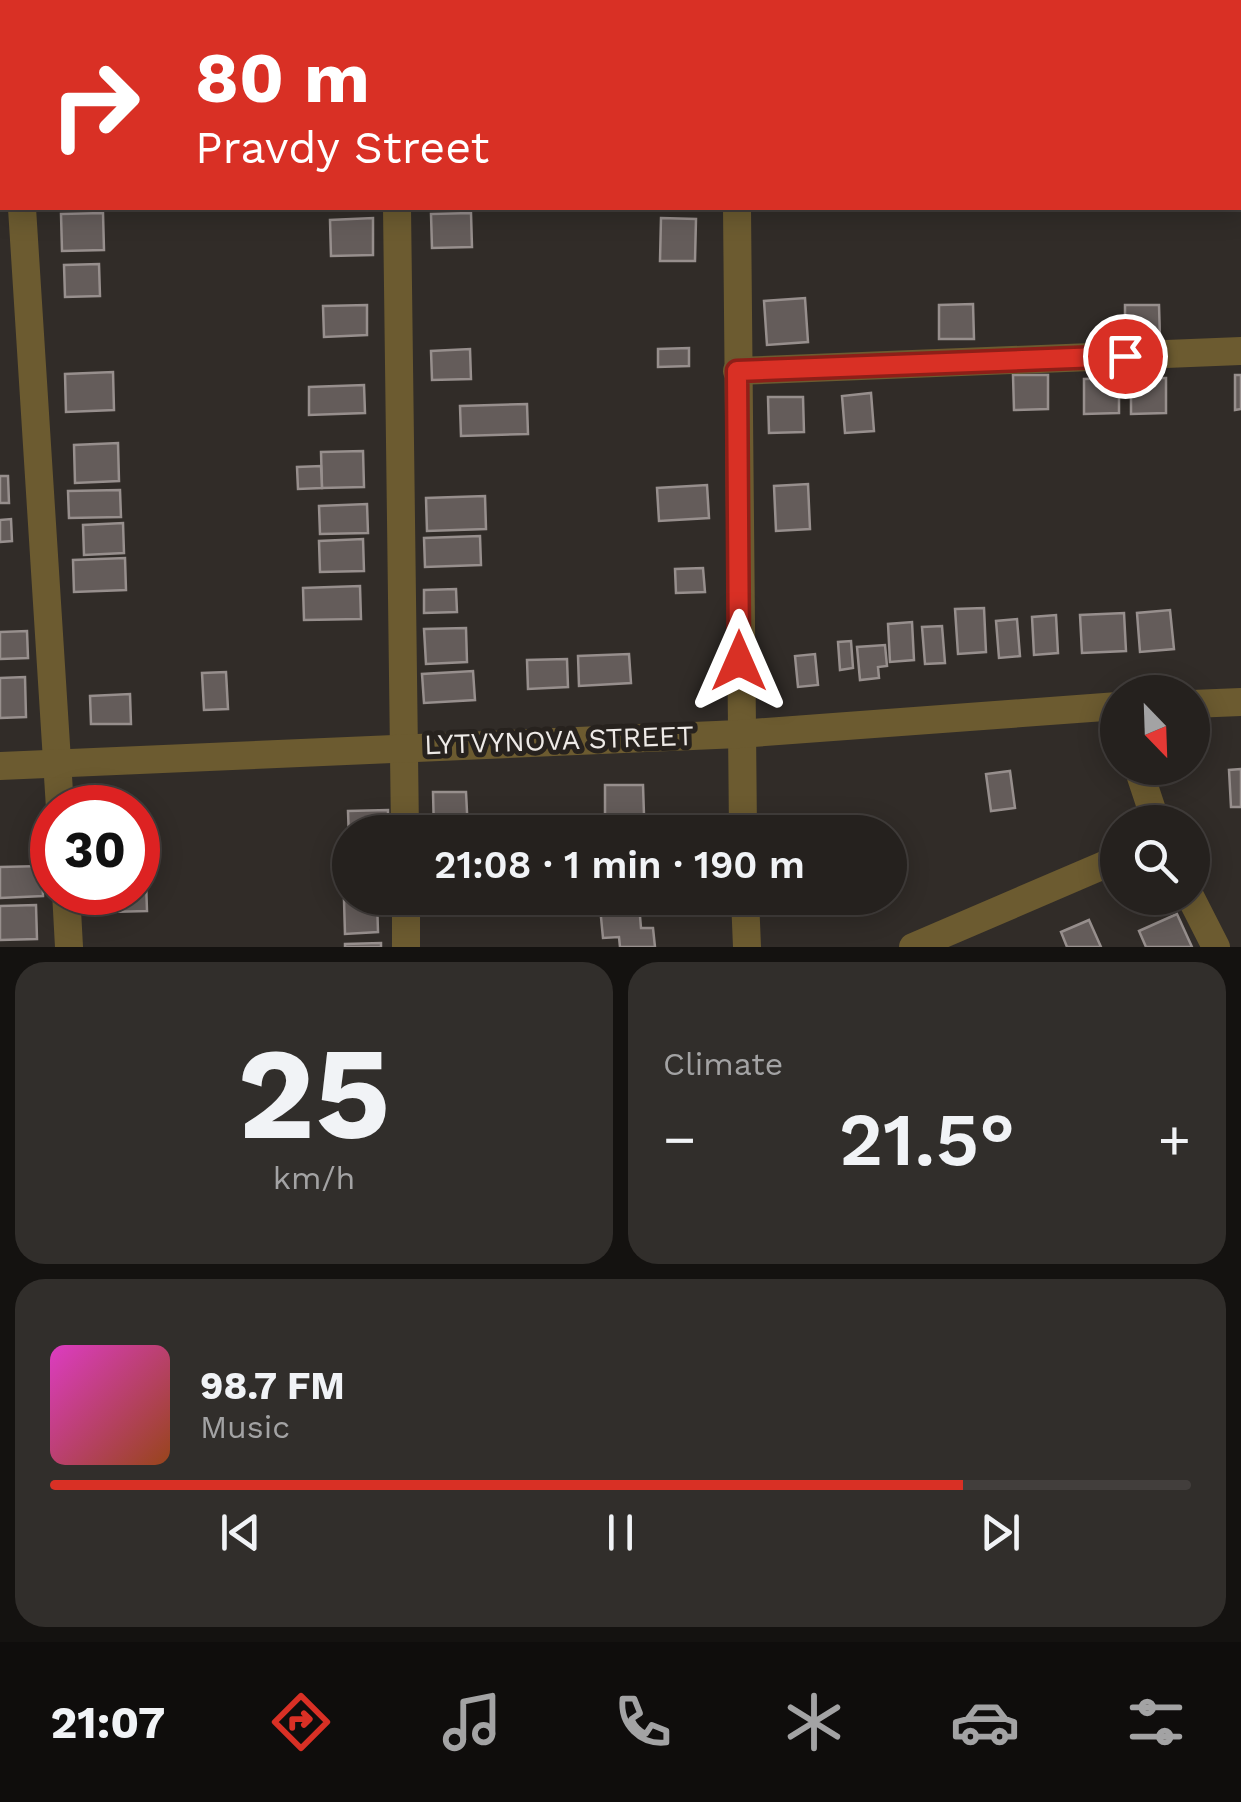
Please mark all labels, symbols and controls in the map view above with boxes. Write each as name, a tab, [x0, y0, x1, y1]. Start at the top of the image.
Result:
text: 80 m	[195, 37, 370, 119]
icon: right	[30, 40, 160, 170]
text: Pravdy Street	[195, 121, 489, 174]
pin	[1083, 314, 1168, 399]
icon: arrive	[1098, 329, 1153, 384]
position arrow	[687, 609, 791, 713]
north arrow	[1100, 675, 1210, 785]
map controls	[1100, 675, 1210, 915]
street label: LYTVYNOVA STREET	[424, 719, 694, 761]
speed limit sign: 30	[30, 785, 160, 915]
button: search	[1100, 805, 1210, 915]
text: 21:08 · 1 min · 190 m	[434, 843, 805, 887]
text: 25	[237, 1017, 391, 1170]
text: Climate	[663, 1045, 783, 1083]
text: 21.5°	[839, 1095, 1015, 1183]
text: −	[663, 1107, 696, 1171]
text: +	[1158, 1107, 1191, 1171]
text: km/h	[273, 1159, 355, 1197]
text: 98.7 FM	[200, 1364, 345, 1408]
text: Music	[200, 1408, 290, 1446]
icon: previous	[213, 1505, 268, 1560]
icon: pause	[593, 1505, 648, 1560]
icon: next	[973, 1505, 1028, 1560]
icon: directions	[266, 1687, 336, 1757]
icon: music	[437, 1687, 507, 1757]
icon: phone	[608, 1687, 678, 1757]
icon: climate	[779, 1687, 849, 1757]
icon: car	[950, 1687, 1020, 1757]
icon: filters	[1121, 1687, 1191, 1757]
text: 21:07	[50, 1696, 165, 1749]

